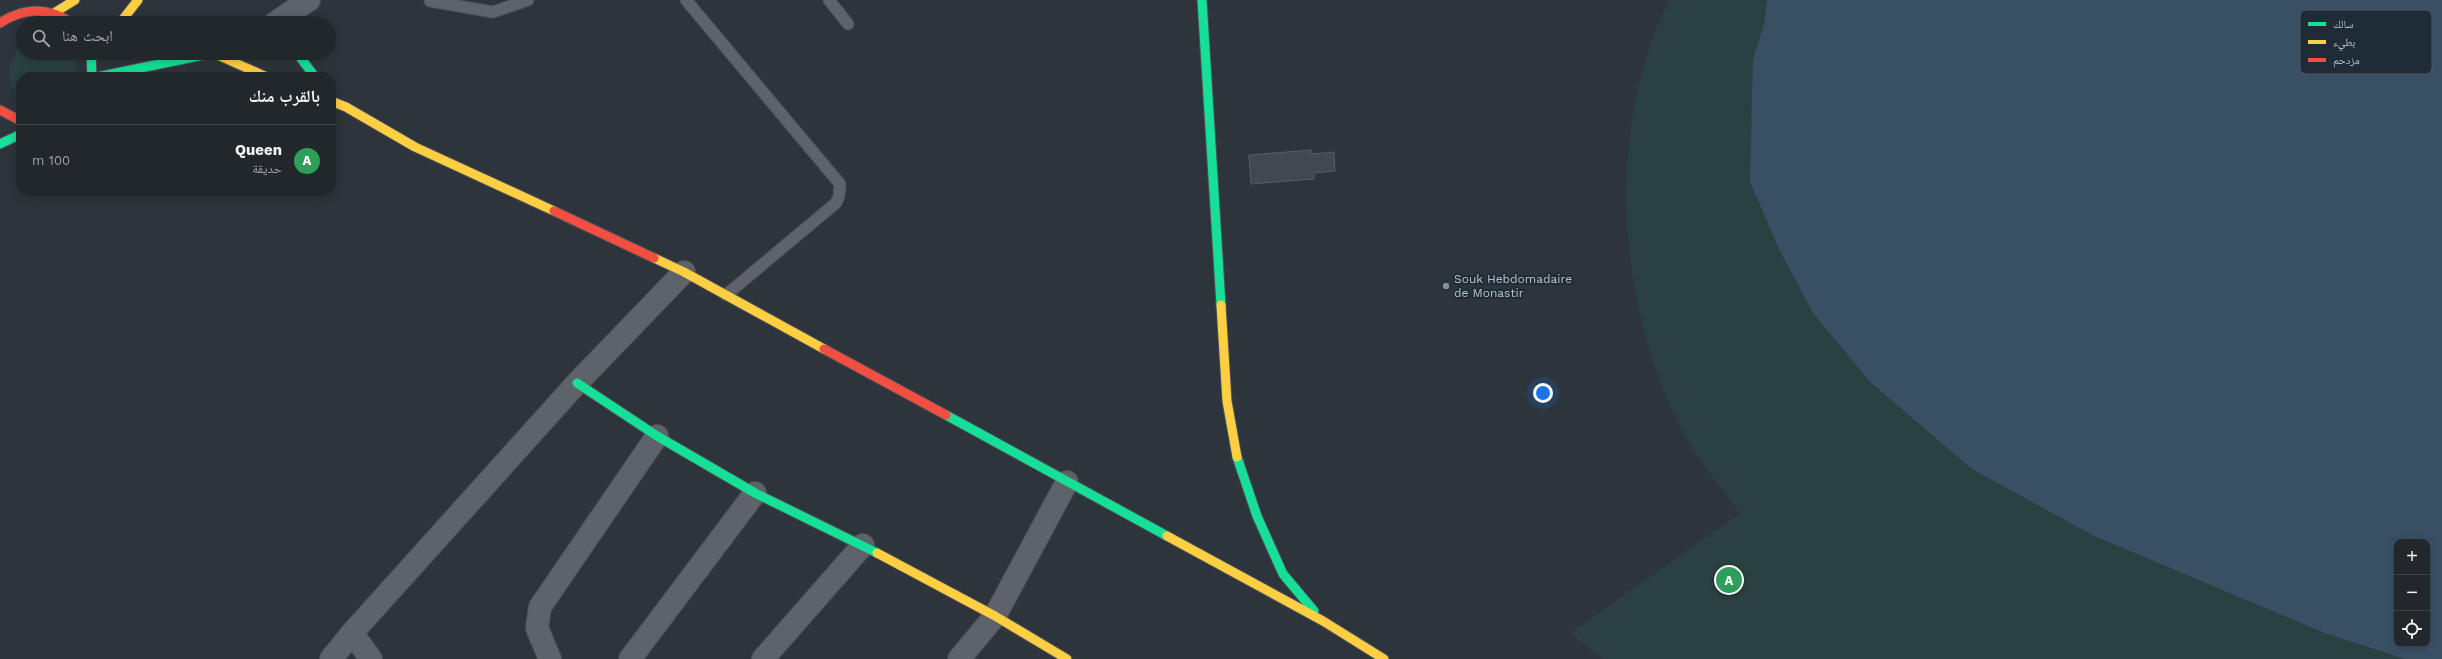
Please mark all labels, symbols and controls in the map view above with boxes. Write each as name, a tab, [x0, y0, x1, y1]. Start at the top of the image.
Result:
legend	[2300, 10, 2432, 74]
search box	[16, 16, 336, 60]
text: سالك	[2333, 18, 2353, 31]
icon: search	[30, 27, 52, 49]
text: ابحث هنا	[62, 27, 113, 45]
text: بطيء	[2333, 36, 2355, 51]
text: مزدحم	[2333, 54, 2360, 68]
text: بالقرب منك	[249, 86, 320, 106]
text: Queen	[235, 141, 282, 159]
text: 100 m	[32, 153, 70, 168]
text: A	[303, 153, 311, 168]
text: حديقة	[252, 161, 282, 176]
place label: Souk Hebdomadaire de Monastir	[1454, 272, 1572, 300]
marker: Souk Hebdomadaire de Monastir	[1441, 281, 1451, 291]
your location	[1533, 383, 1553, 403]
map controls	[2394, 539, 2430, 647]
button: +	[2394, 539, 2430, 575]
pin: A	[1716, 565, 1742, 595]
button: −	[2394, 575, 2430, 611]
button: locate	[2394, 611, 2430, 647]

